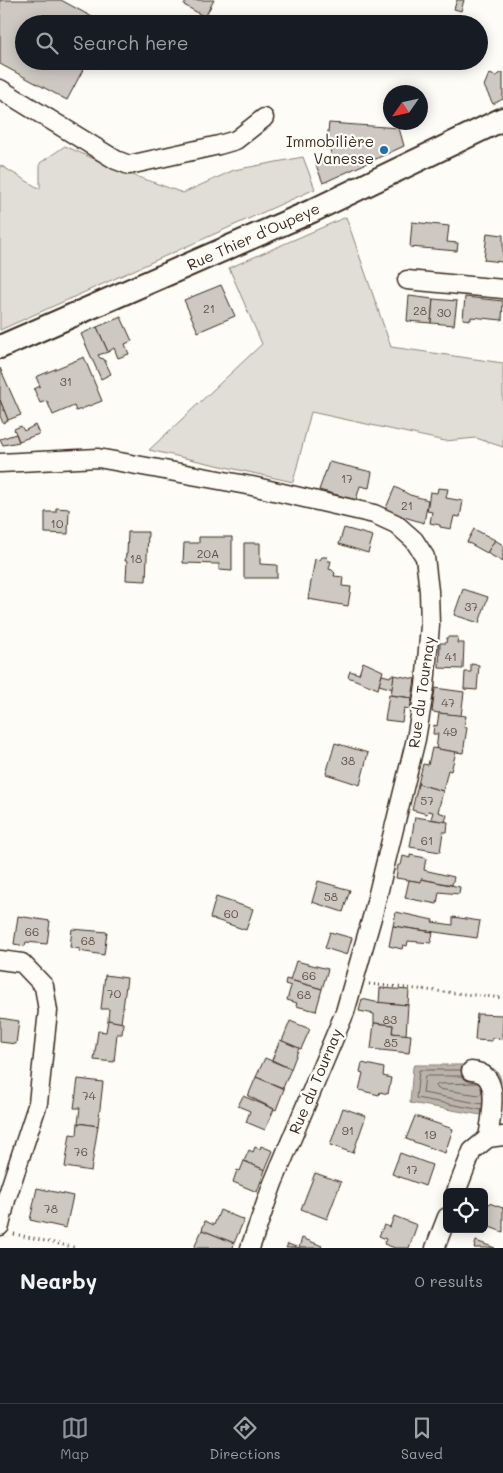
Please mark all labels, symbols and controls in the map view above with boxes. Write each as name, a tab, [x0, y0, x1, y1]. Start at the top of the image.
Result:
search box	[15, 15, 488, 70]
icon: search	[33, 29, 61, 57]
text: Search here	[73, 30, 189, 55]
north arrow	[383, 85, 428, 130]
place label: Immobilière Vanesse	[286, 131, 374, 168]
marker: Immobilière Vanesse	[378, 144, 390, 156]
street label: Rue Thier d'Oupeye	[183, 198, 323, 274]
house number: 21	[203, 300, 215, 316]
house number: 28	[413, 302, 427, 318]
house number: 30	[437, 304, 452, 320]
house number: 31	[60, 373, 72, 389]
house number: 17	[341, 470, 353, 486]
house number: 21	[401, 497, 413, 513]
house number: 10	[51, 515, 64, 531]
house number: 20A	[197, 545, 219, 561]
house number: 18	[130, 550, 142, 566]
house number: 37	[464, 598, 478, 614]
street label: Rue du Tournay	[403, 635, 439, 749]
house number: 41	[445, 648, 457, 664]
house number: 47	[441, 694, 455, 710]
house number: 49	[443, 723, 457, 739]
house number: 38	[341, 752, 355, 768]
house number: 57	[420, 792, 434, 808]
house number: 61	[421, 832, 433, 848]
house number: 58	[324, 888, 338, 904]
house number: 60	[224, 905, 239, 921]
house number: 66	[25, 923, 39, 939]
house number: 68	[81, 932, 95, 948]
house number: 66	[302, 967, 316, 983]
house number: 70	[107, 985, 122, 1001]
house number: 68	[297, 986, 311, 1002]
house number: 83	[383, 1011, 397, 1027]
street label: Rue du Tournay	[284, 1025, 346, 1137]
house number: 85	[384, 1034, 398, 1050]
house number: 74	[82, 1087, 96, 1103]
house number: 91	[342, 1122, 354, 1138]
house number: 19	[424, 1126, 436, 1142]
house number: 76	[74, 1143, 88, 1159]
house number: 17	[406, 1161, 418, 1177]
map controls	[443, 1188, 488, 1233]
button: locate	[443, 1188, 488, 1233]
house number: 78	[44, 1200, 58, 1216]
text: Nearby	[20, 1267, 97, 1294]
text: 0 results	[415, 1270, 483, 1291]
tab: Map	[60, 1414, 89, 1463]
tab: Directions	[209, 1414, 281, 1463]
tab: Saved	[401, 1414, 443, 1463]

